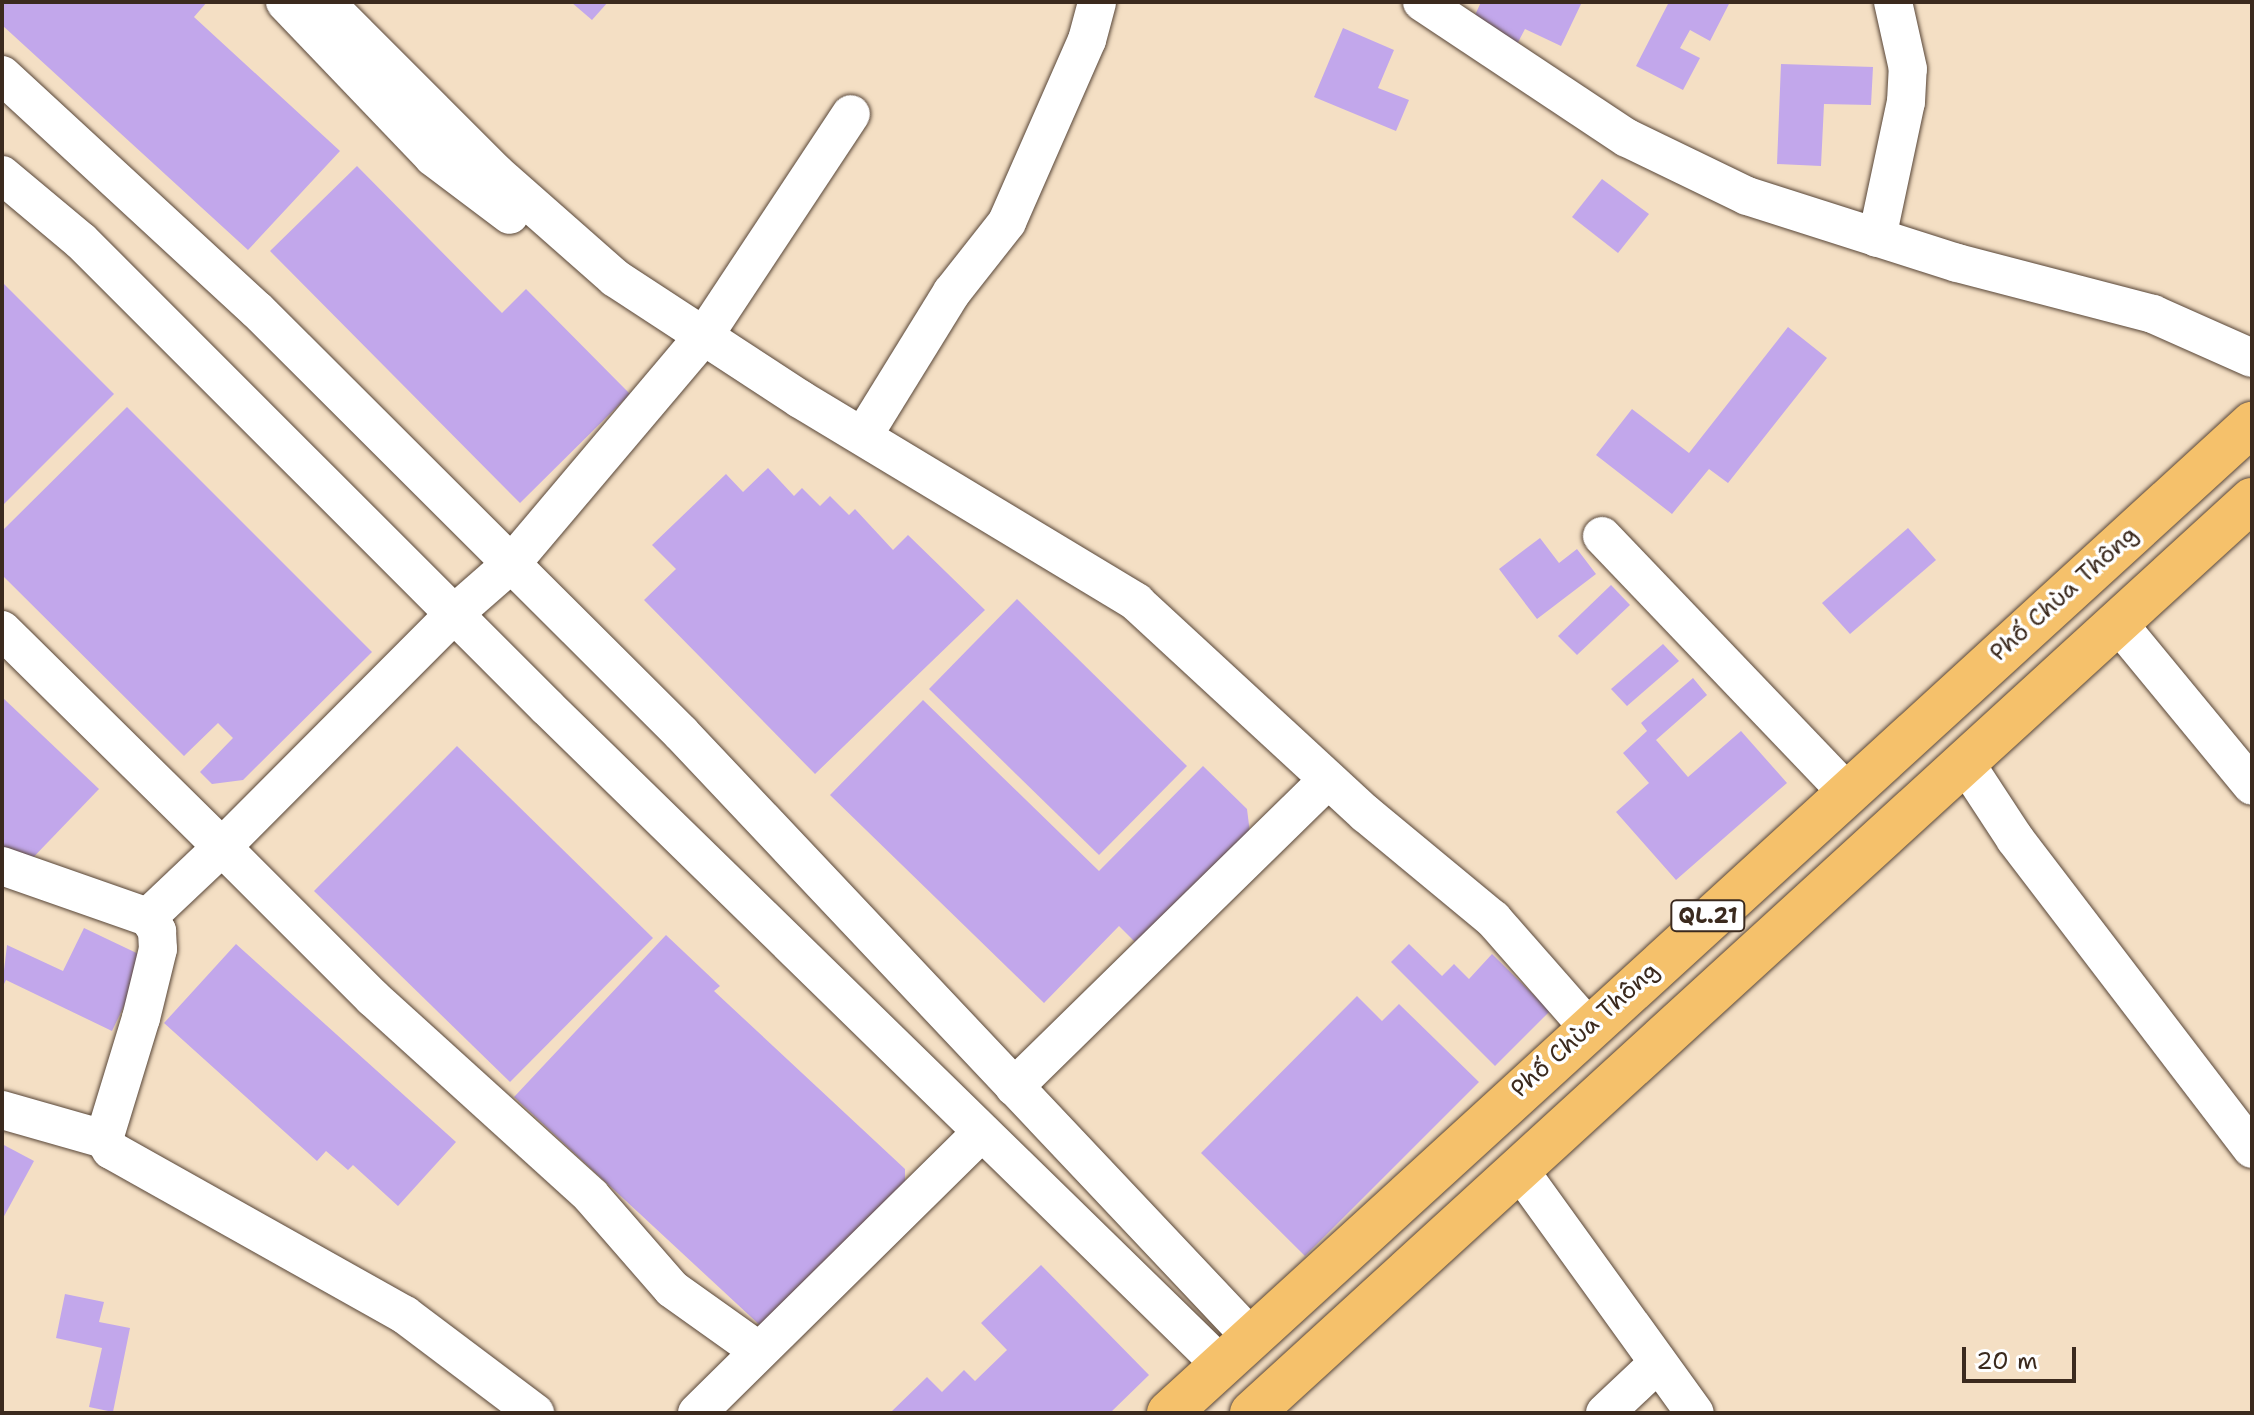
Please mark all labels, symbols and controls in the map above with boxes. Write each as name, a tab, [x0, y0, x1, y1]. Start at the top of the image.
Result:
street label: Phố Chùa Thông	[1984, 520, 2144, 668]
road number: QL.21	[1670, 898, 1746, 934]
street label: Phố Chùa Thông	[1505, 956, 1665, 1104]
scale bar	[1966, 1331, 2080, 1381]
text: 20 m	[1976, 1345, 2038, 1377]

